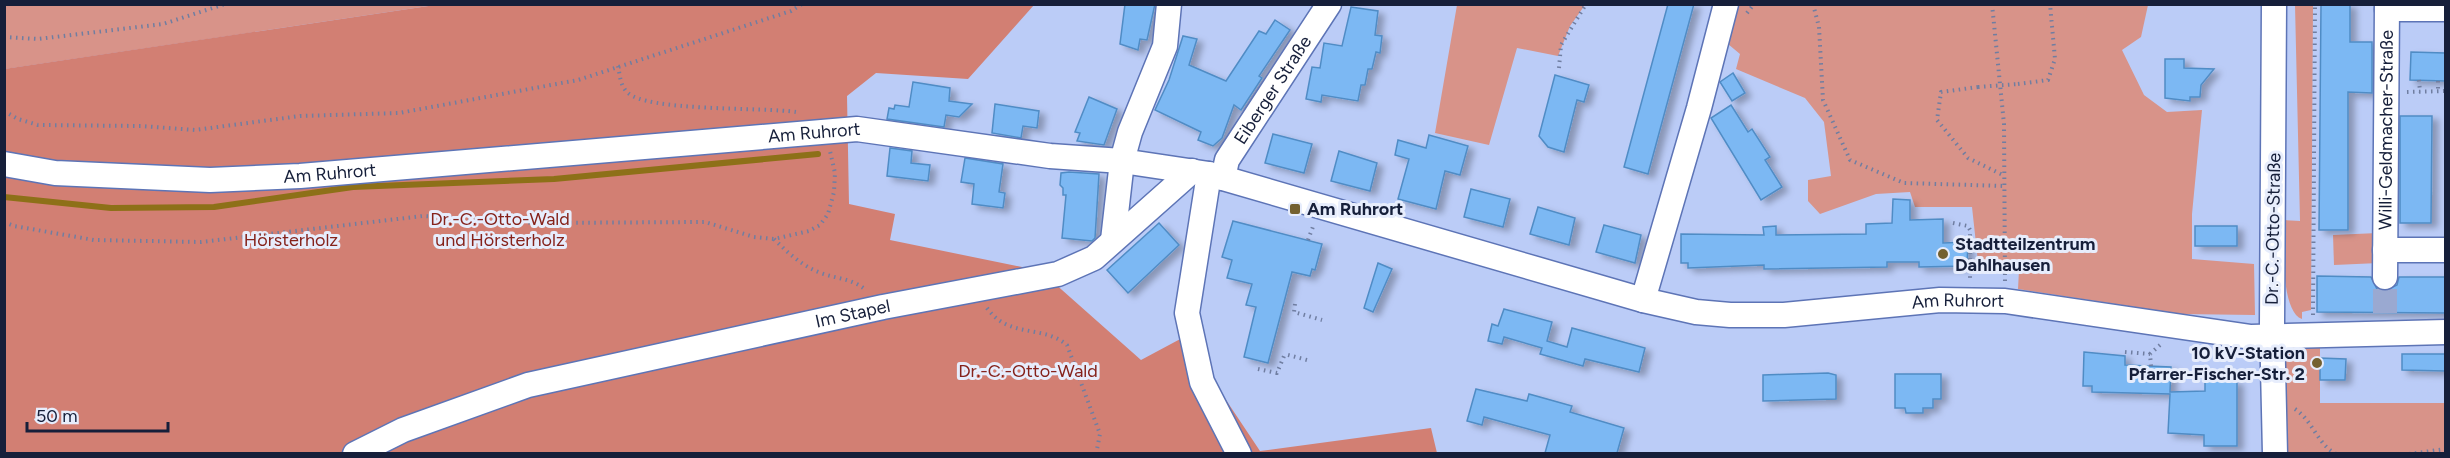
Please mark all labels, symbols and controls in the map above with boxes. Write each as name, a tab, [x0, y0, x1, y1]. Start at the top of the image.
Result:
street label: Willi-Geldmacher-Straße	[2374, 30, 2398, 230]
street label: Eiberger Straße	[1229, 31, 1316, 149]
street label: Am Ruhrort	[767, 118, 861, 147]
street label: Dr.-C.-Otto-Straße	[2261, 152, 2285, 305]
street label: Am Ruhrort	[283, 159, 377, 188]
place label: Am Ruhrort	[1307, 198, 1403, 220]
marker: Am Ruhrort	[1288, 202, 1302, 216]
park label: Dr.-C.-Otto-Wald und Hörsterholz	[430, 208, 570, 251]
park label: Hörsterholz	[244, 229, 338, 251]
place label: Stadtteilzentrum Dahlhausen	[1955, 233, 2096, 276]
marker: Stadtteilzentrum Dahlhausen	[1936, 247, 1950, 261]
street label: Am Ruhrort	[1911, 289, 2005, 314]
street label: Im Stapel	[813, 295, 892, 333]
place label: 10 kV-Station Pfarrer-Fischer-Str. 2	[2128, 342, 2305, 385]
marker: 10 kV-Station Pfarrer-Fischer-Str. 2	[2310, 356, 2324, 370]
park label: Dr.-C.-Otto-Wald	[958, 360, 1098, 382]
scale bar	[27, 395, 168, 433]
text: 50 m	[36, 405, 78, 427]

